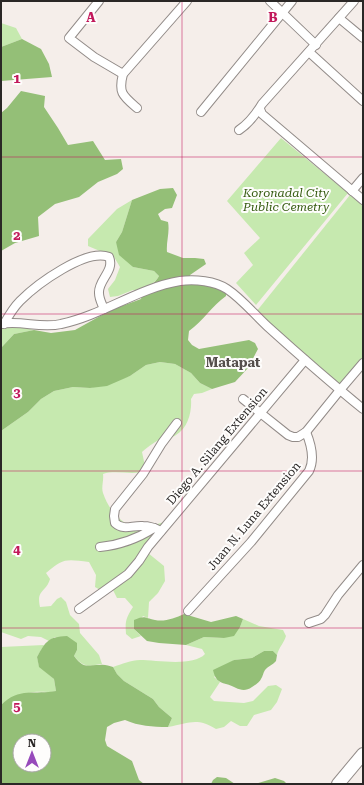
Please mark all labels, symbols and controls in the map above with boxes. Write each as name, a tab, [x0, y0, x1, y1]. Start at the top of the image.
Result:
text: A	[86, 10, 96, 25]
text: B	[268, 10, 278, 25]
text: 1	[13, 71, 21, 86]
park label: Koronadal City Public Cemetry	[242, 186, 330, 214]
text: 2	[13, 228, 21, 243]
district label: Matapat	[206, 355, 261, 370]
street label: Diego A. Silang Extension	[164, 384, 270, 507]
text: 3	[13, 385, 21, 400]
street label: Juan N. Luna Extension	[205, 459, 304, 573]
text: 4	[13, 542, 21, 557]
text: 5	[13, 699, 21, 714]
north arrow	[12, 733, 52, 773]
text: N	[28, 737, 37, 750]

